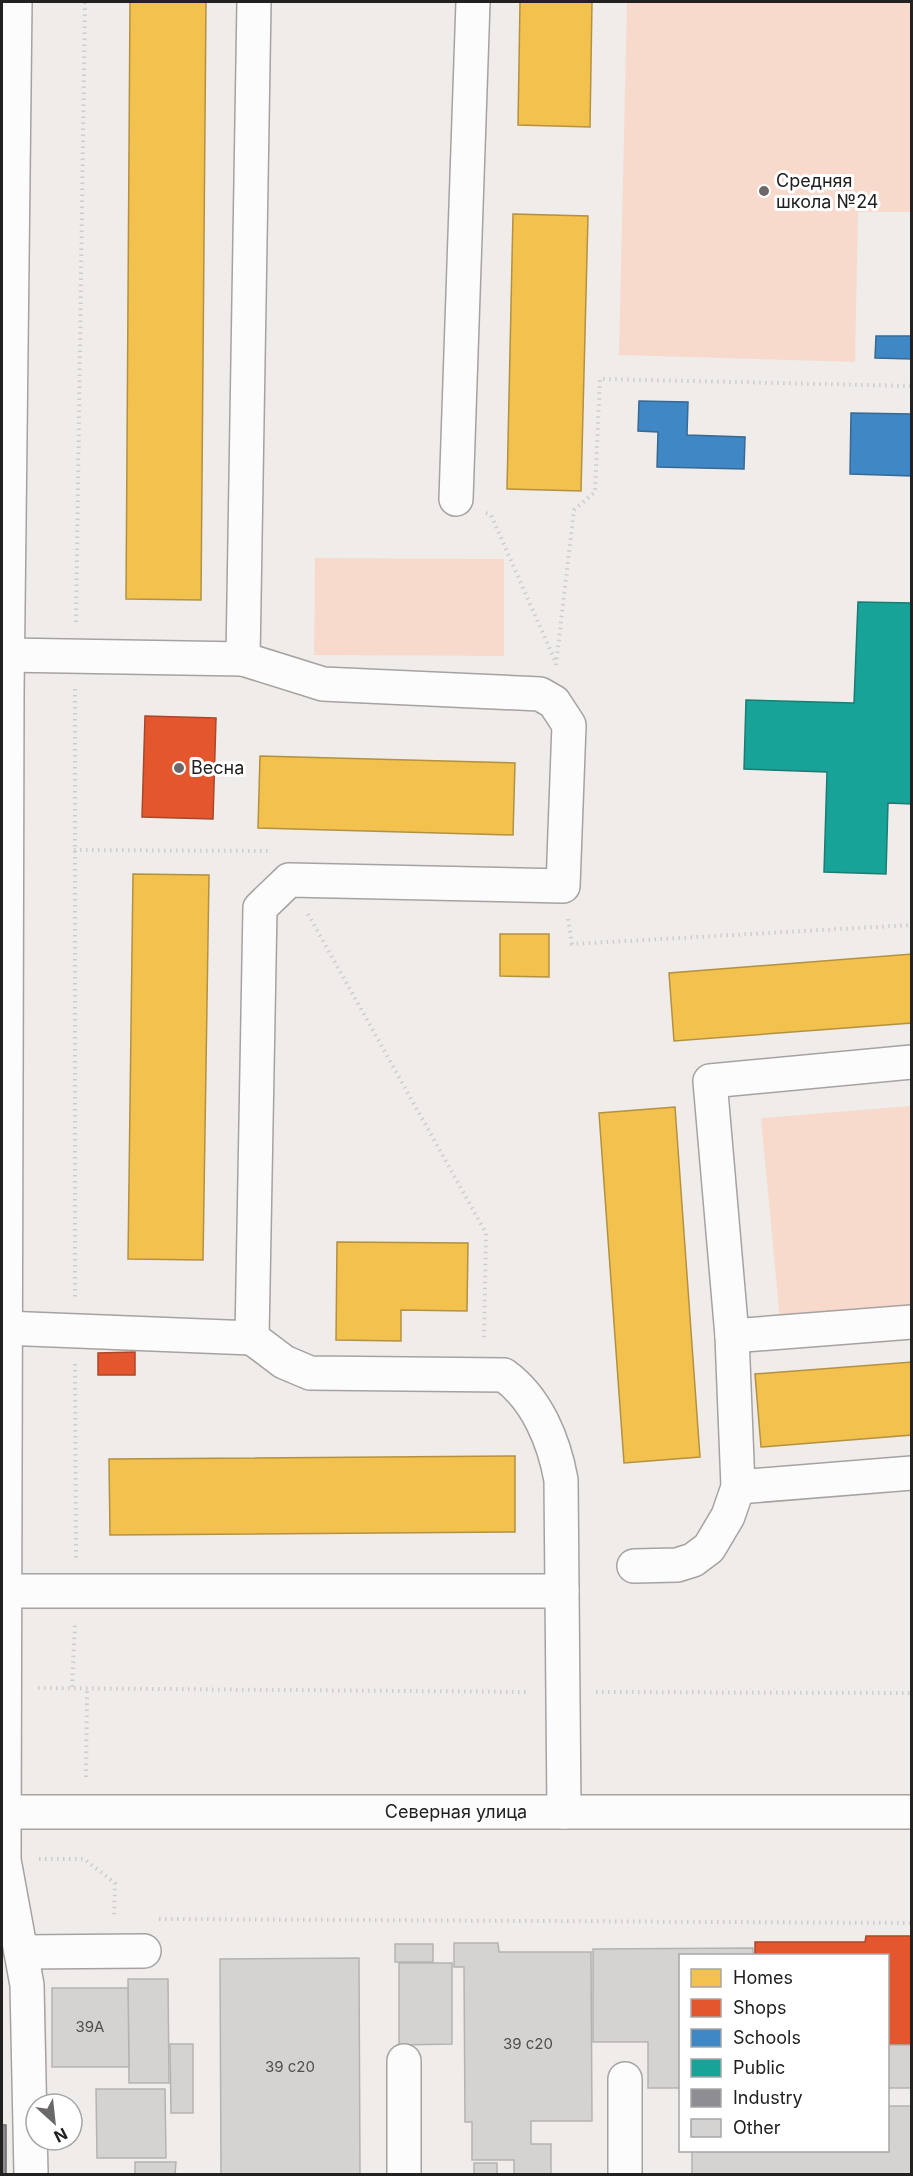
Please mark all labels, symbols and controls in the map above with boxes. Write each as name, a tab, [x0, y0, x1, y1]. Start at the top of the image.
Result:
place label: Средняя школа №24	[776, 170, 878, 212]
marker: Средняя школа №24	[757, 184, 771, 198]
place label: Весна	[191, 757, 244, 778]
marker: Весна	[172, 761, 186, 775]
street label: Северная улица	[385, 1801, 527, 1822]
legend	[679, 1954, 889, 2152]
text: Homes	[733, 1967, 793, 1988]
text: Shops	[733, 1997, 787, 2018]
house number: 39А	[76, 2017, 104, 2036]
text: Schools	[733, 2027, 801, 2048]
house number: 39 с20	[503, 2034, 553, 2053]
house number: 39 с20	[265, 2057, 315, 2076]
text: Public	[733, 2057, 785, 2078]
text: Industry	[733, 2087, 803, 2108]
north arrow	[24, 2092, 84, 2152]
text: Other	[733, 2117, 781, 2138]
text: N	[51, 2124, 71, 2147]

